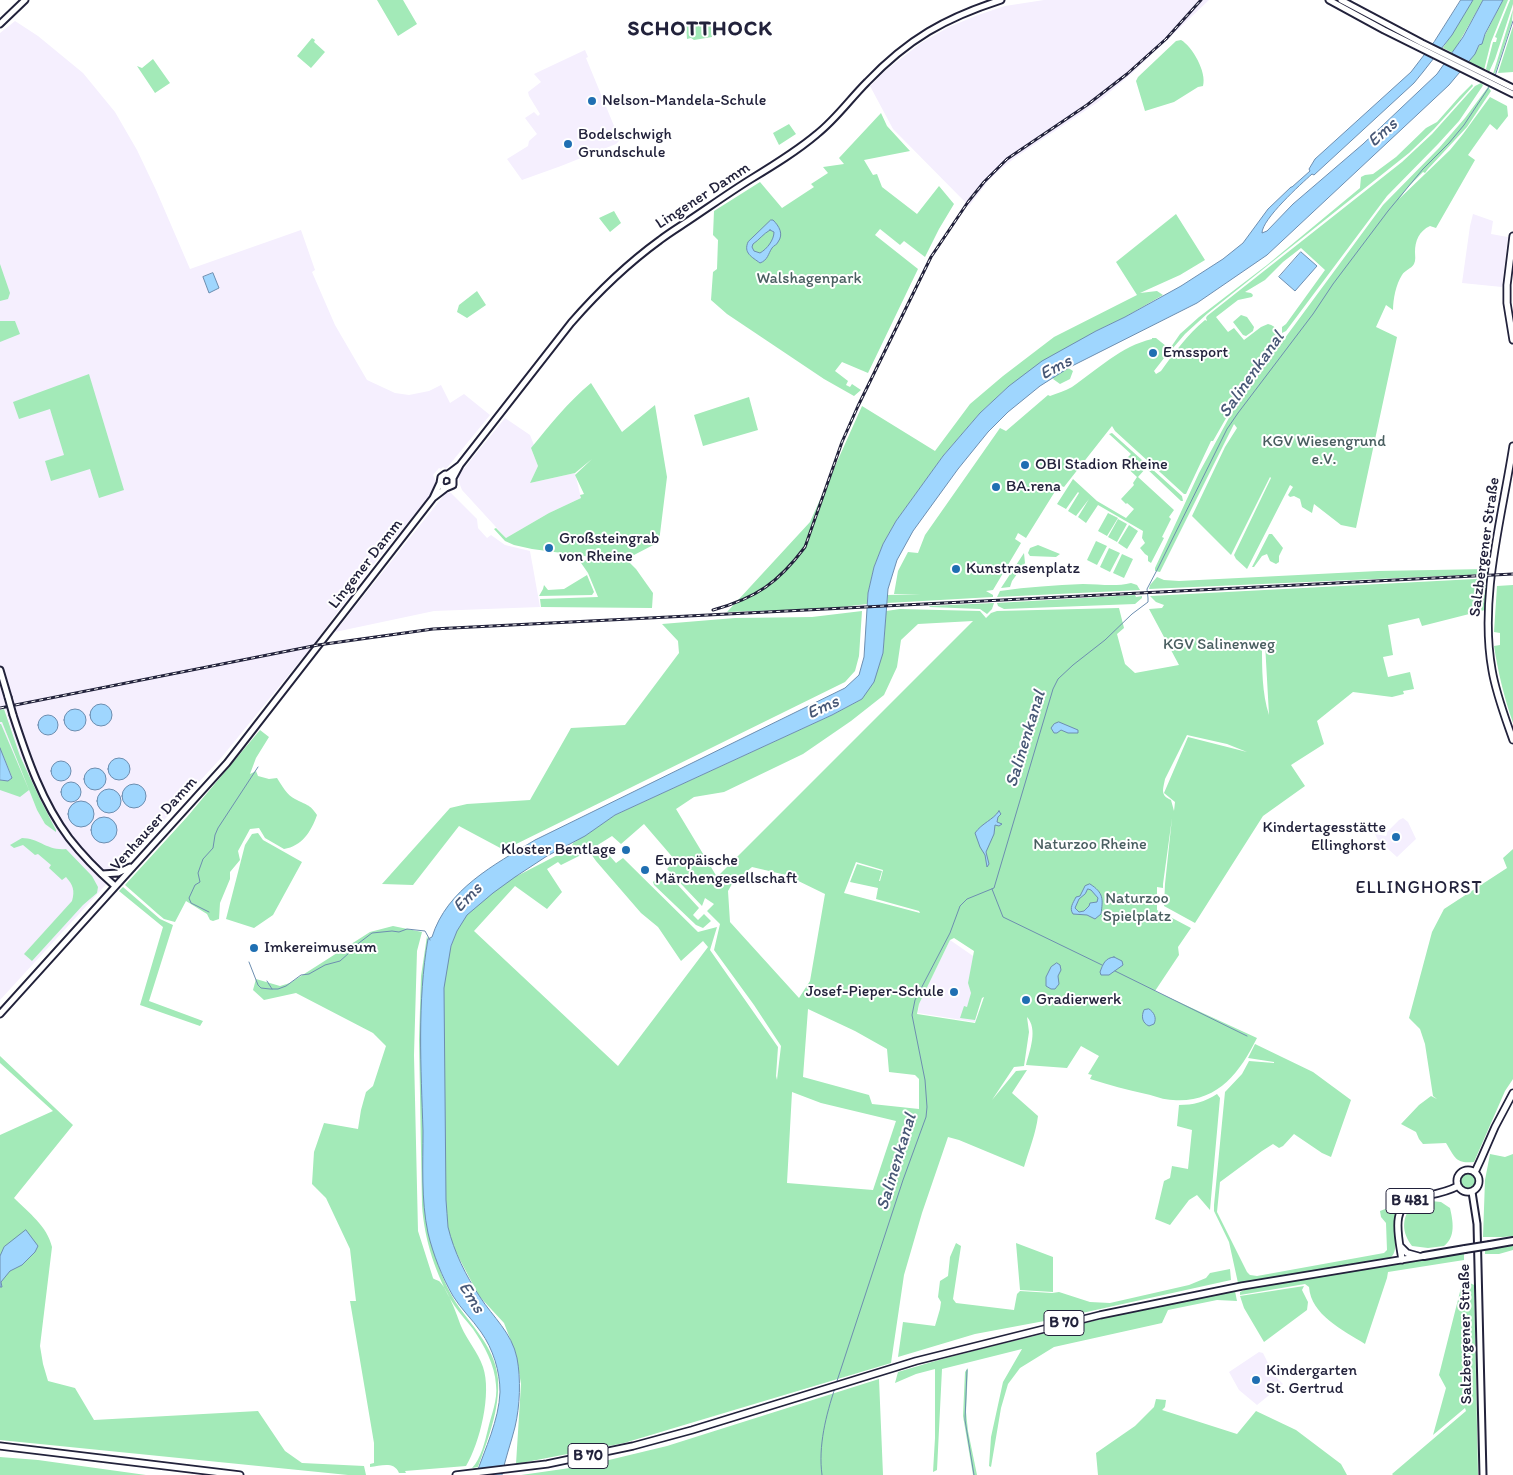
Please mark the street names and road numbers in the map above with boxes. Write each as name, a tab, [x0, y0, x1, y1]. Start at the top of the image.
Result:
street label: Lingener Damm	[652, 158, 754, 234]
street label: Salzbergener Straße	[1466, 476, 1504, 618]
street label: Lingener Damm	[325, 515, 407, 613]
street label: Venhauser Damm	[107, 773, 201, 875]
road number: B 481	[1386, 1188, 1434, 1214]
street label: Salzbergener Straße	[1455, 1263, 1477, 1405]
road number: B 70	[1044, 1310, 1084, 1336]
road number: B 70	[568, 1444, 608, 1468]

